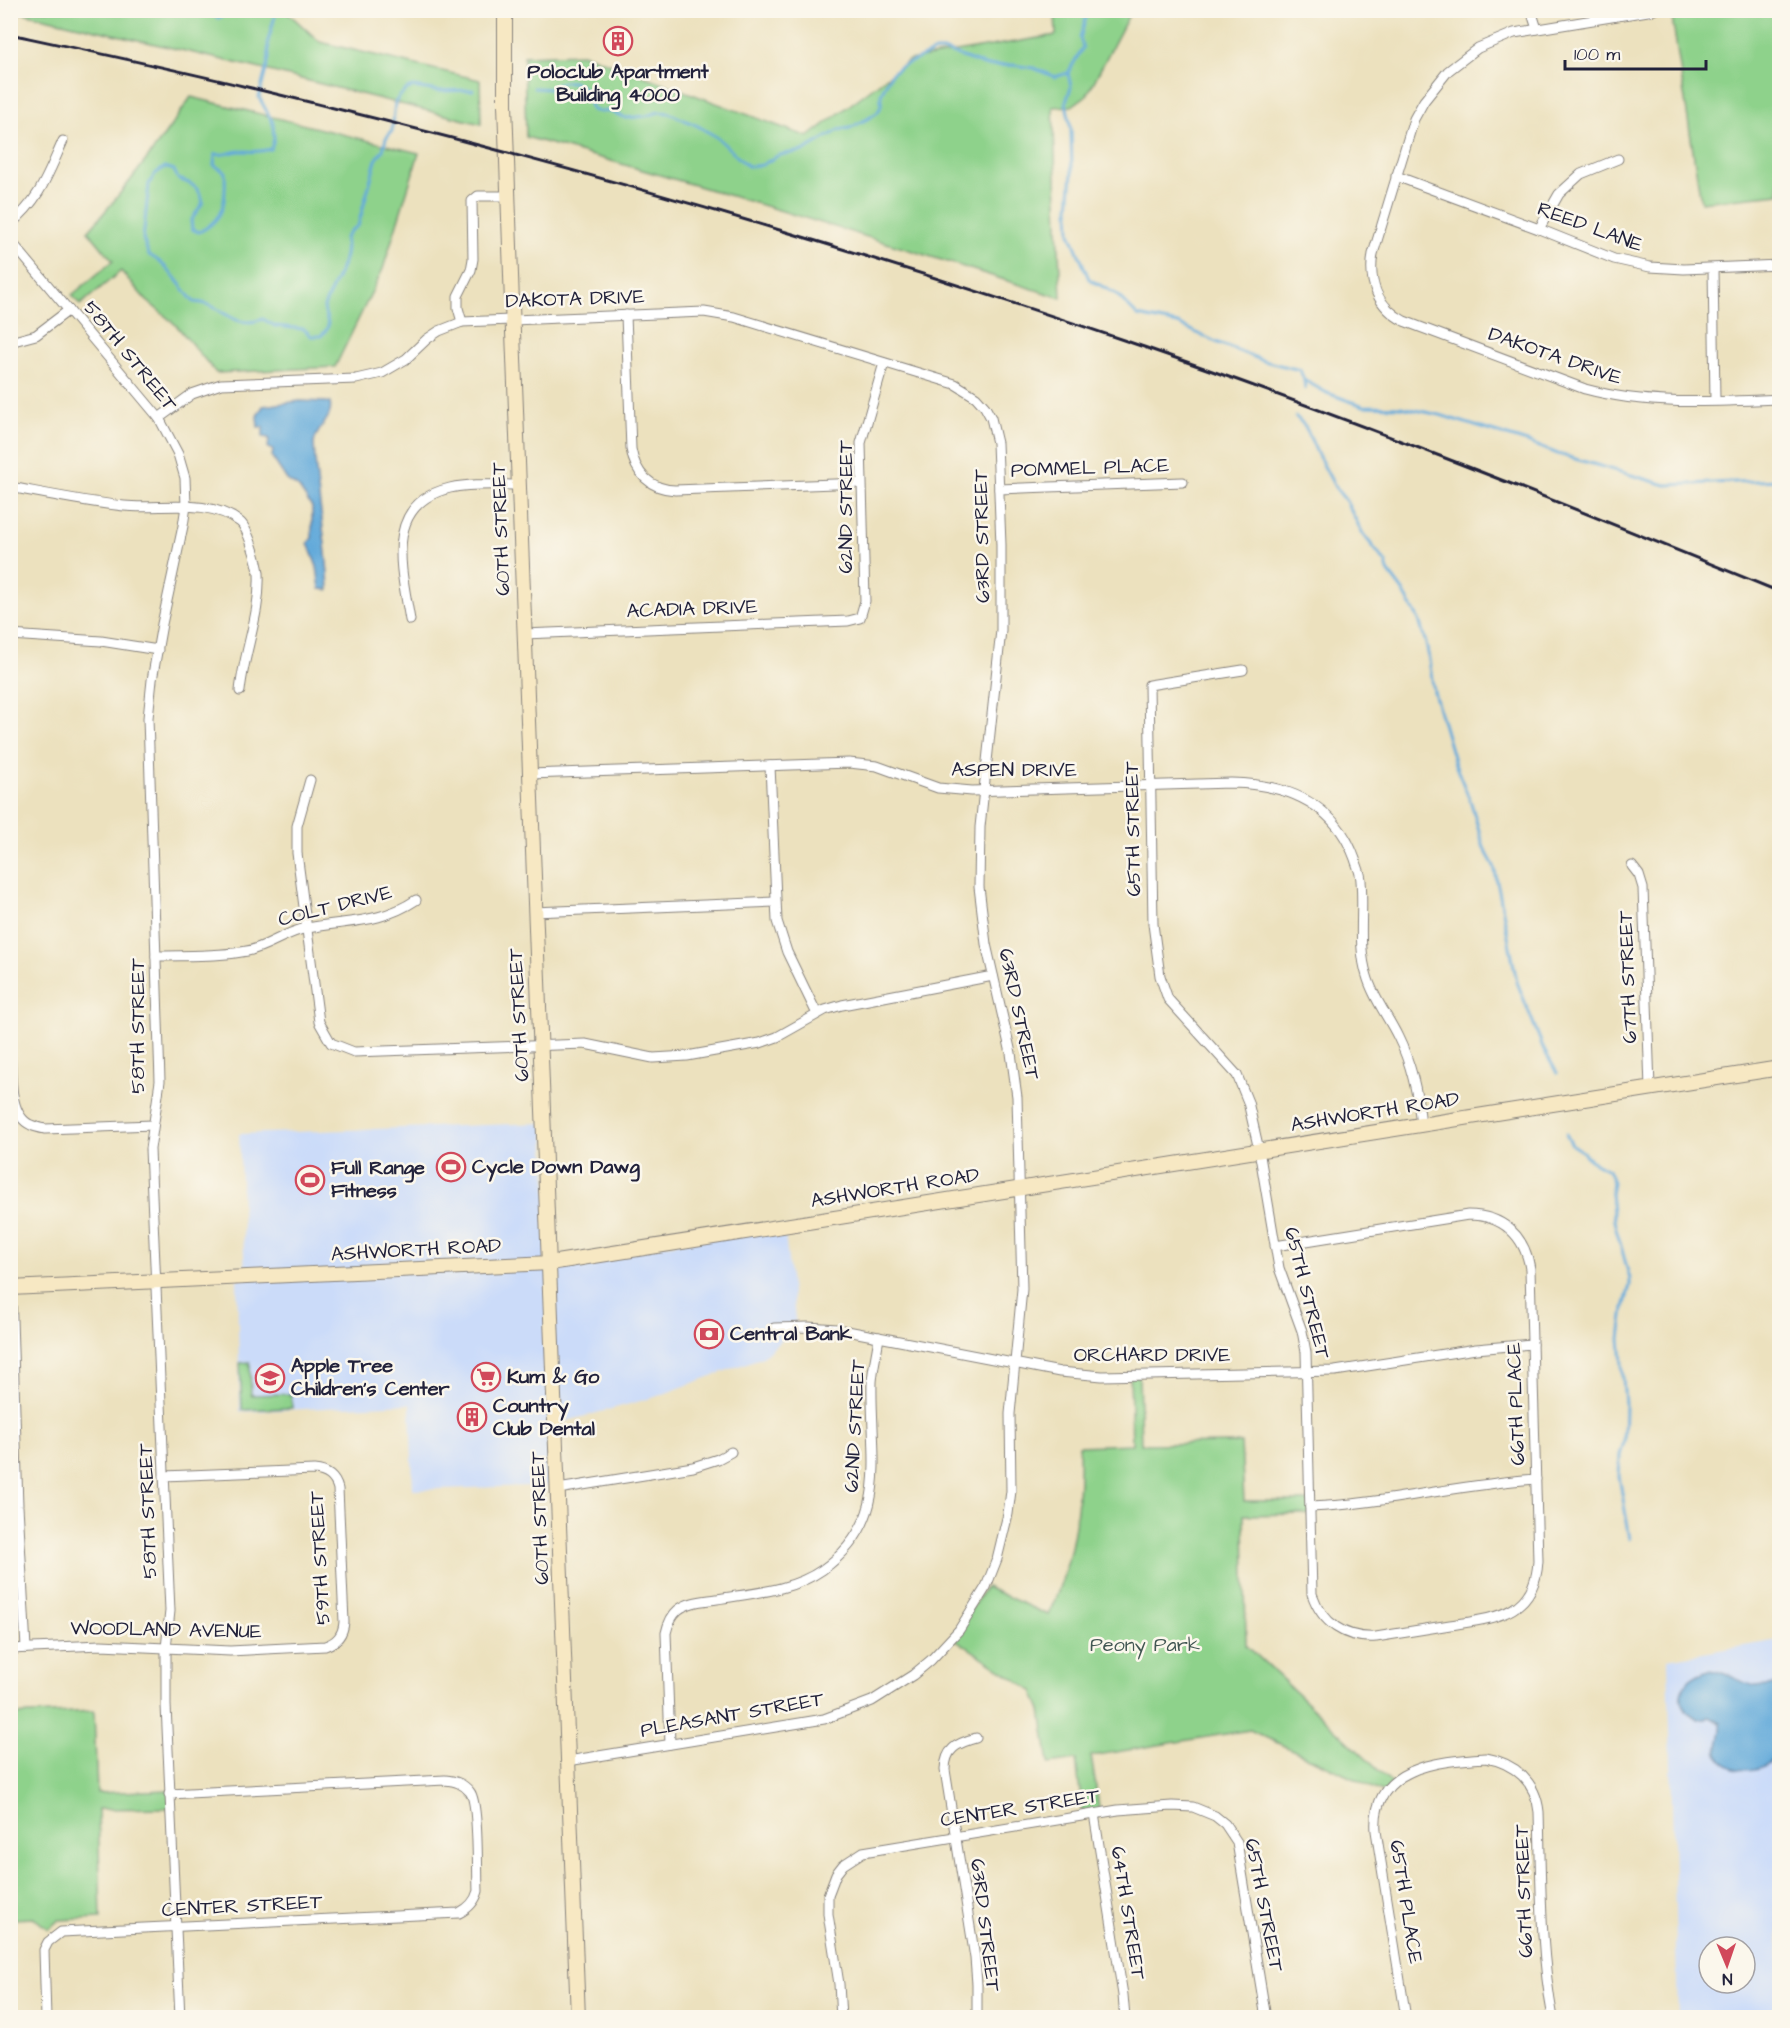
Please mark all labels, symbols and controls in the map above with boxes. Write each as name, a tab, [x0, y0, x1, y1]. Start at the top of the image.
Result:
building icon: Poloclub Apartment Building 4000	[602, 25, 634, 57]
scale bar	[1565, 33, 1706, 71]
text: 100 m	[1574, 42, 1620, 67]
place label: Poloclub Apartment Building 4000	[527, 58, 710, 110]
street label: REED LANE	[1534, 195, 1647, 259]
street label: DAKOTA DRIVE	[505, 283, 645, 315]
street label: 58TH STREET	[77, 295, 184, 418]
street label: DAKOTA DRIVE	[1485, 320, 1626, 392]
street label: 62ND STREET	[832, 440, 860, 574]
street label: POMMEL PLACE	[1010, 451, 1170, 485]
street label: 60TH STREET	[485, 461, 517, 596]
street label: 63RD STREET	[967, 468, 997, 603]
street label: ACADIA DRIVE	[626, 593, 758, 625]
street label: ASPEN DRIVE	[951, 756, 1077, 784]
street label: 65TH STREET	[1118, 761, 1148, 897]
street label: COLT DRIVE	[275, 878, 395, 934]
street label: 67TH STREET	[1612, 909, 1644, 1044]
street label: 63RD STREET	[991, 946, 1047, 1083]
street label: 60TH STREET	[501, 947, 536, 1082]
street label: 58TH STREET	[124, 958, 152, 1094]
street label: ASHWORTH ROAD	[1289, 1085, 1461, 1139]
sports icon: Cycle Down Dawg	[435, 1151, 467, 1183]
place label: Cycle Down Dawg	[472, 1153, 640, 1182]
place label: Full Range Fitness	[331, 1154, 425, 1205]
street label: ASHWORTH ROAD	[809, 1161, 981, 1215]
sports icon: Full Range Fitness	[294, 1164, 326, 1196]
street label: 65TH STREET	[1277, 1224, 1337, 1362]
street label: ASHWORTH ROAD	[330, 1232, 502, 1268]
bank icon: Central Bank	[693, 1318, 725, 1350]
place label: Central Bank	[730, 1320, 853, 1348]
street label: ORCHARD DRIVE	[1074, 1341, 1230, 1369]
street label: 66TH PLACE	[1500, 1342, 1532, 1466]
place label: Apple Tree Children's Center	[291, 1352, 451, 1403]
street label: 62ND STREET	[838, 1358, 872, 1493]
supermarket icon: Kum & Go	[470, 1361, 502, 1393]
school or university icon: Apple Tree Children's Center	[254, 1362, 286, 1394]
place label: Kum & Go	[507, 1363, 600, 1391]
place label: Country Club Dental	[493, 1392, 595, 1443]
building icon: Country Club Dental	[456, 1401, 488, 1433]
street label: 58TH STREET	[132, 1442, 164, 1579]
street label: 60TH STREET	[524, 1450, 556, 1585]
street label: 59TH STREET	[302, 1490, 337, 1626]
street label: WOODLAND AVENUE	[70, 1614, 262, 1646]
park label: Peony Park	[1090, 1631, 1200, 1660]
street label: PLEASANT STREET	[638, 1685, 826, 1745]
street label: CENTER STREET	[938, 1782, 1102, 1834]
street label: 66TH STREET	[1508, 1823, 1540, 1958]
street label: 65TH STREET	[1237, 1836, 1291, 1974]
street label: 65TH PLACE	[1382, 1838, 1430, 1966]
street label: 64TH STREET	[1104, 1844, 1152, 1982]
street label: 63RD STREET	[963, 1857, 1007, 1994]
street label: CENTER STREET	[161, 1888, 324, 1924]
north arrow	[1697, 1935, 1757, 1995]
text: N	[1722, 1968, 1733, 1990]

